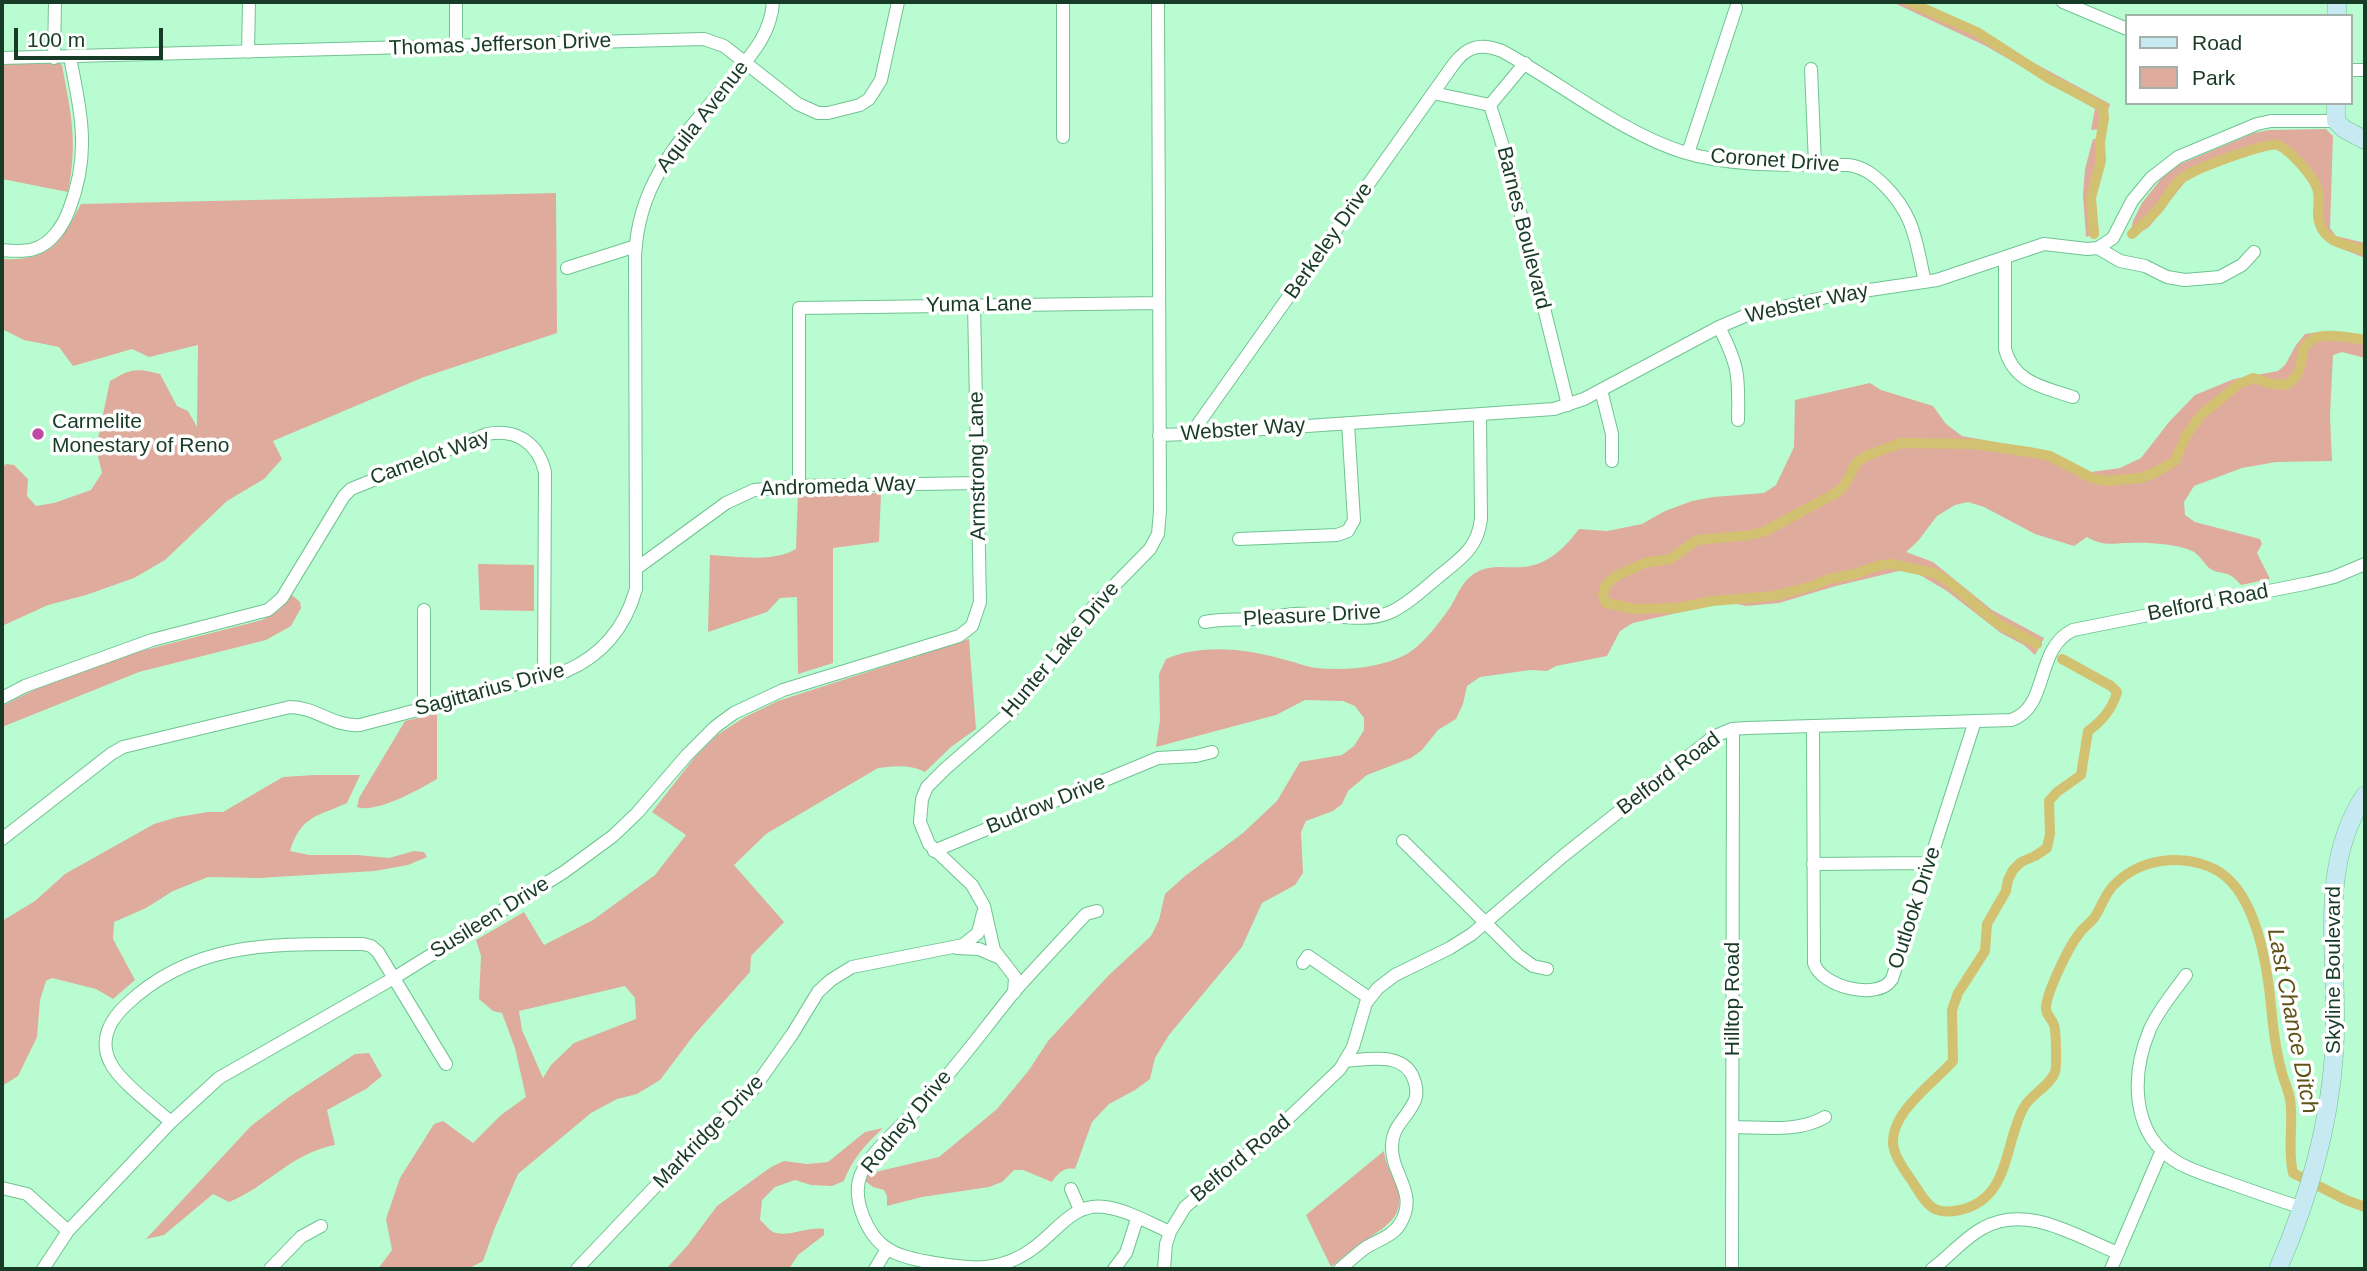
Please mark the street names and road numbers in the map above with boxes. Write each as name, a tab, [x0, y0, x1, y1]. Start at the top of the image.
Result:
street label: Thomas Jefferson Drive	[388, 29, 612, 61]
street label: Aquila Avenue	[651, 56, 755, 178]
street label: Barnes Boulevard	[1491, 144, 1555, 312]
street label: Coronet Drive	[1710, 144, 1840, 178]
street label: Berkeley Drive	[1280, 178, 1378, 304]
street label: Webster Way	[1743, 279, 1871, 329]
street label: Yuma Lane	[926, 291, 1032, 319]
street label: Armstrong Lane	[964, 391, 992, 541]
street label: Webster Way	[1180, 413, 1306, 447]
street label: Camelot Way	[367, 425, 493, 491]
street label: Andromeda Way	[760, 472, 916, 502]
street label: Hunter Lake Drive	[997, 577, 1125, 723]
street label: Belford Road	[2145, 579, 2271, 627]
street label: Pleasure Drive	[1243, 600, 1381, 632]
street label: Sagittarius Drive	[412, 658, 568, 722]
street label: Belford Road	[1612, 727, 1726, 821]
street label: Budrow Drive	[983, 770, 1109, 840]
street label: Outlook Drive	[1883, 844, 1947, 972]
street label: Susileen Drive	[426, 871, 554, 965]
street label: Skyline Boulevard	[2321, 886, 2347, 1054]
street label: Hilltop Road	[1720, 942, 1746, 1056]
street label: Rodney Drive	[856, 1065, 958, 1179]
street label: Markridge Drive	[648, 1070, 770, 1194]
street label: Belford Road	[1186, 1110, 1296, 1208]

